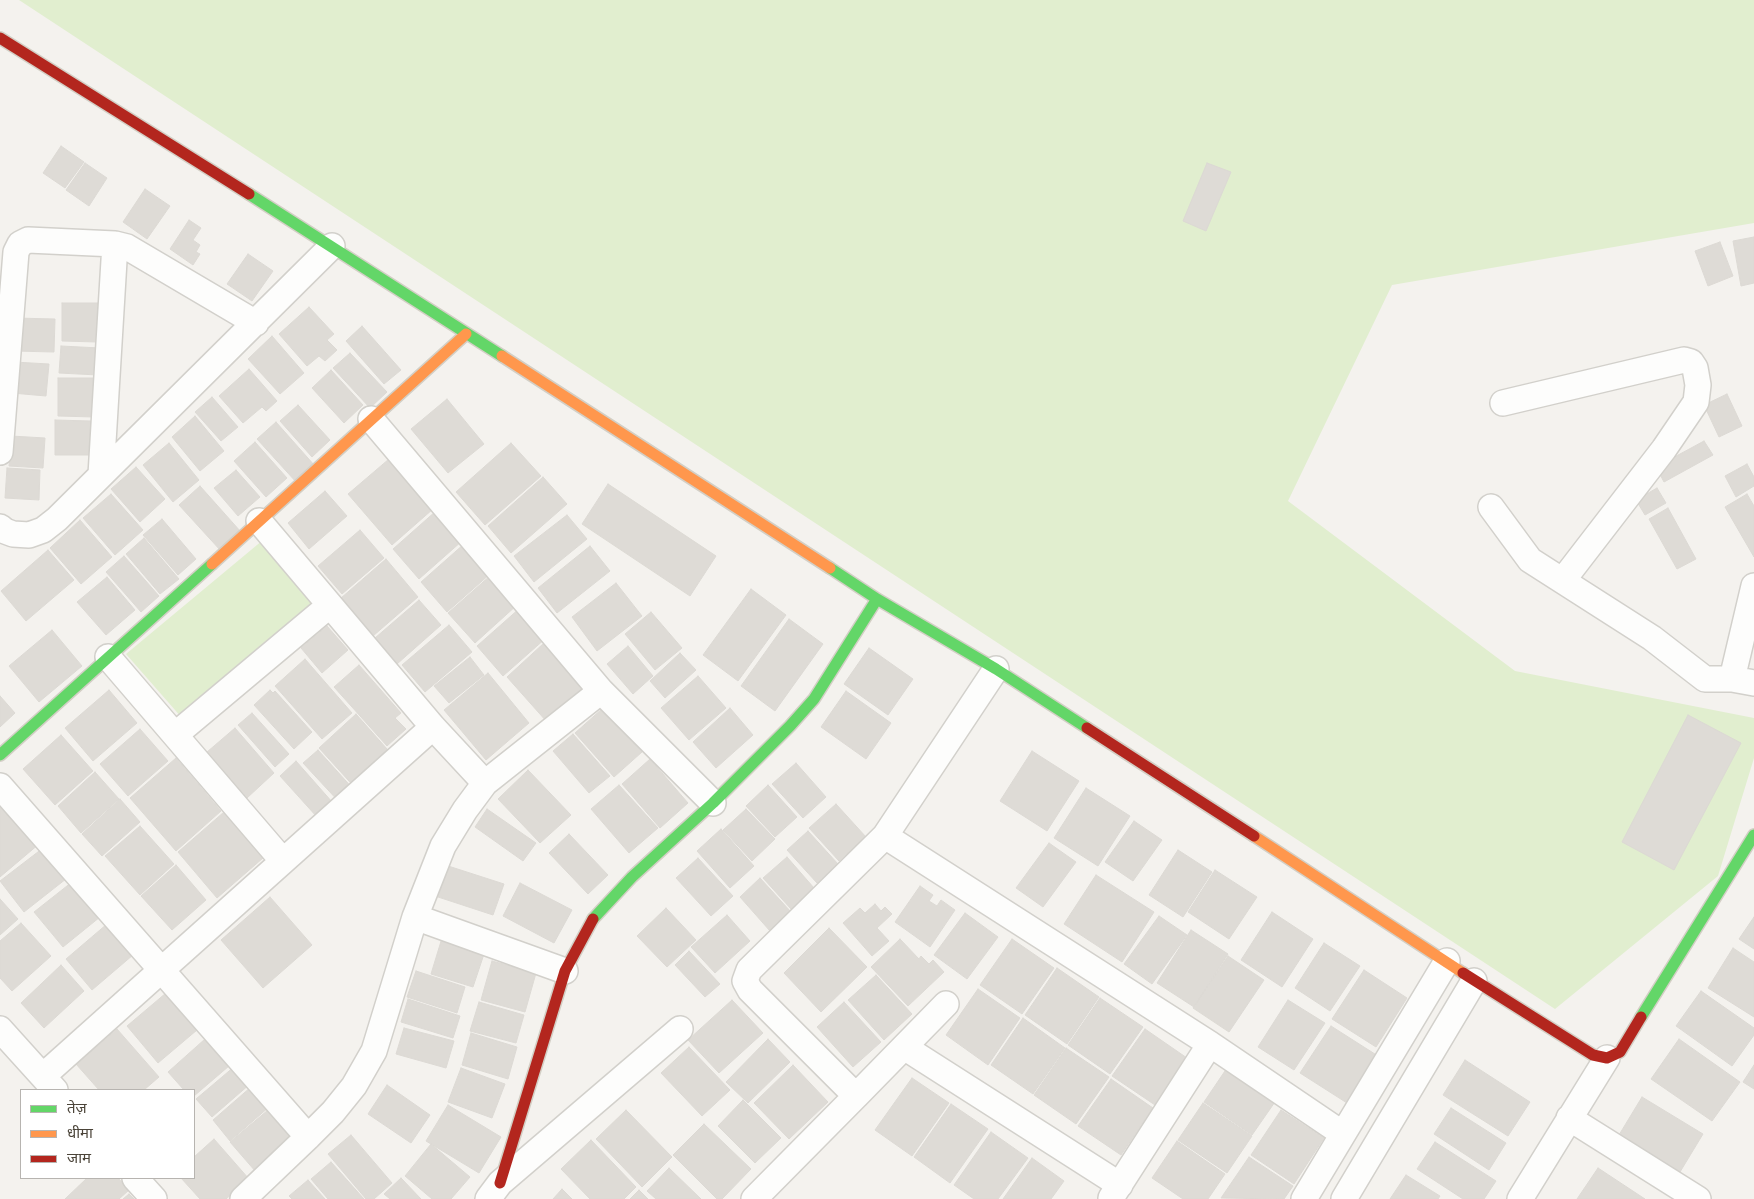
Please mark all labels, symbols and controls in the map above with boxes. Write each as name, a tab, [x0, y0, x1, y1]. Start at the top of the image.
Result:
legend	[20, 1089, 195, 1179]
text: तेज़	[67, 1099, 87, 1117]
text: धीमा	[67, 1124, 93, 1142]
text: जाम	[67, 1149, 91, 1167]

